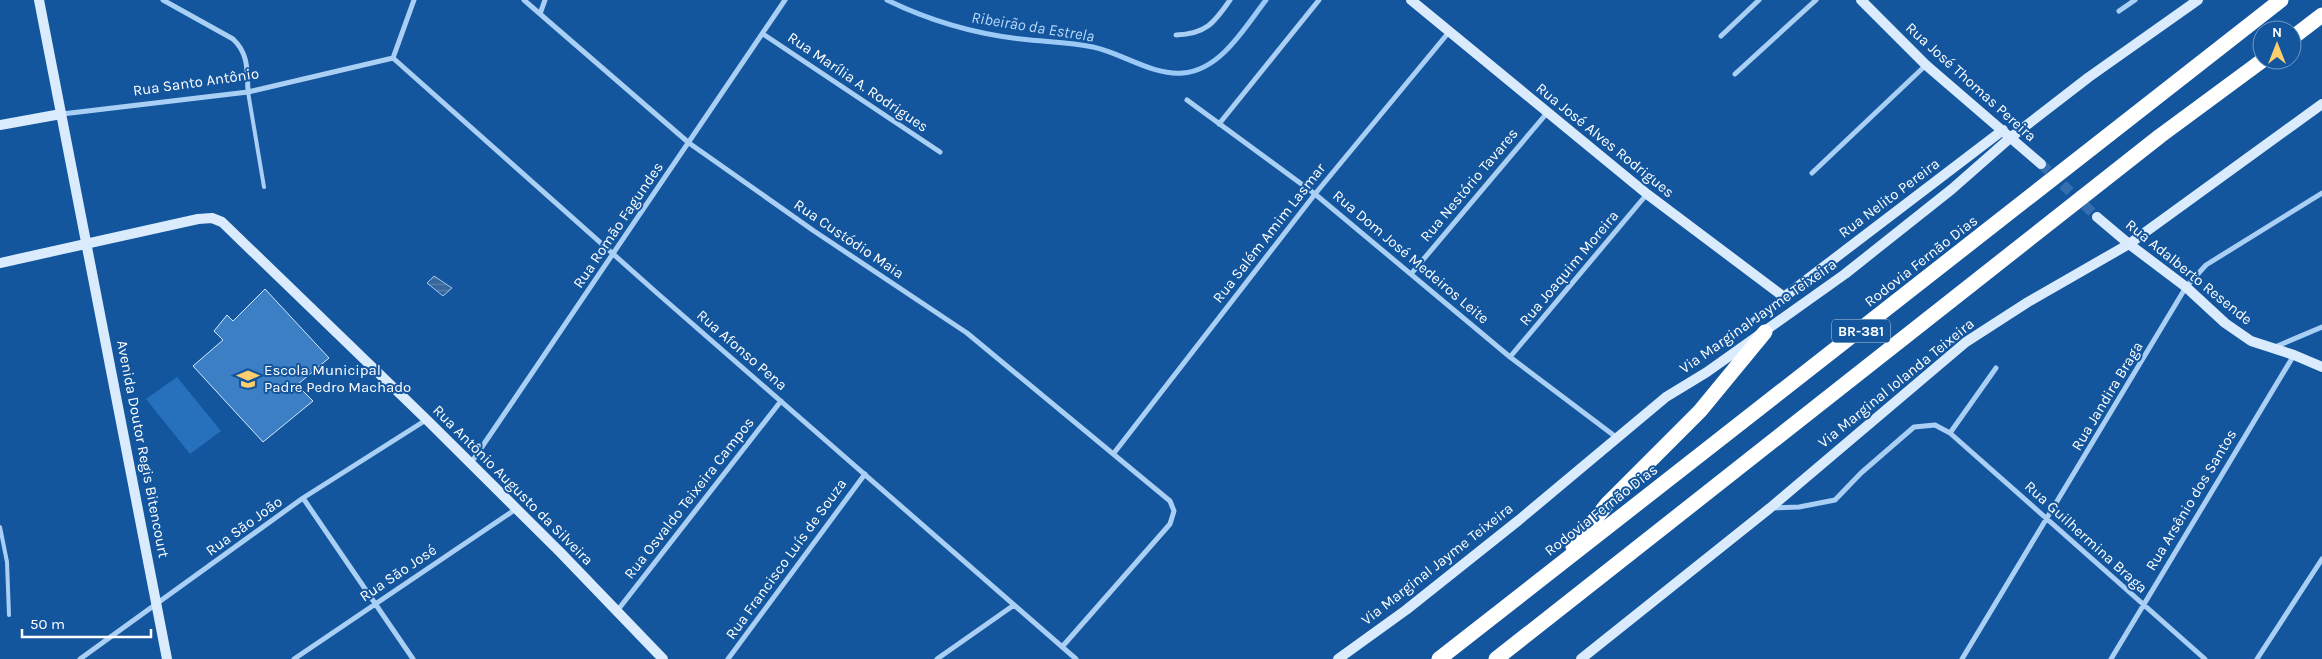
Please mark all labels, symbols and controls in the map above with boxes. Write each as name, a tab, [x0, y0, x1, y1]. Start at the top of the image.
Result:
water label: Ribeirão da Estrela	[970, 7, 1096, 46]
street label: Rua José Thomas Pereira	[1902, 19, 2040, 145]
north arrow	[2252, 20, 2302, 70]
text: N	[2272, 24, 2282, 41]
street label: Rua Marília A. Rodrigues	[784, 28, 932, 136]
street label: Rua Santo Antônio	[132, 64, 260, 100]
street label: Rua José Alves Rodrigues	[1532, 79, 1678, 201]
street label: Rua Nestório Tavares	[1416, 125, 1522, 245]
street label: Rua Nelito Pereira	[1835, 154, 1943, 242]
street label: Rua Romão Fagundes	[569, 158, 667, 292]
street label: Rua Salém Amim Lasmar	[1209, 159, 1330, 307]
street label: Rua Dom José Medeiros Leite	[1329, 186, 1493, 328]
street label: Rua Custódio Maia	[791, 195, 907, 283]
street label: Rua Joaquim Moreira	[1516, 207, 1622, 329]
street label: Rodovia Fernão Dias	[1861, 211, 1981, 311]
street label: Rua Adalberto Resende	[2122, 215, 2256, 329]
street label: Via Marginal Jayme Teixeira	[1676, 255, 1840, 377]
street label: Rua Afonso Pena	[693, 306, 791, 394]
street label: Via Marginal Iolanda Teixeira	[1814, 314, 1978, 452]
road number: BR-381	[1832, 320, 1890, 342]
street label: Rua Jandira Braga	[2067, 338, 2147, 454]
street label: Avenida Doutor Regis Bitencourt	[113, 339, 173, 560]
place label: Escola Municipal Padre Pedro Machado	[264, 361, 411, 396]
school or university icon: Escola Municipal Padre Pedro Machado	[235, 366, 261, 392]
street label: Rua Antônio Augusto da Silveira	[429, 401, 597, 569]
street label: Rua Osvaldo Teixeira Campos	[620, 414, 758, 582]
street label: Rua Arsênio dos Santos	[2142, 426, 2240, 574]
street label: Rodovia Fernão Dias	[1541, 460, 1661, 560]
street label: Rua Francisco Luís de Souza	[722, 475, 850, 643]
street label: Rua Guilhermina Braga	[2021, 477, 2151, 597]
street label: Rua São João	[202, 492, 286, 560]
street label: Via Marginal Jayme Teixeira	[1358, 499, 1516, 629]
street label: Rua São José	[356, 541, 440, 605]
scale bar	[22, 606, 151, 638]
text: 50 m	[30, 615, 65, 633]

